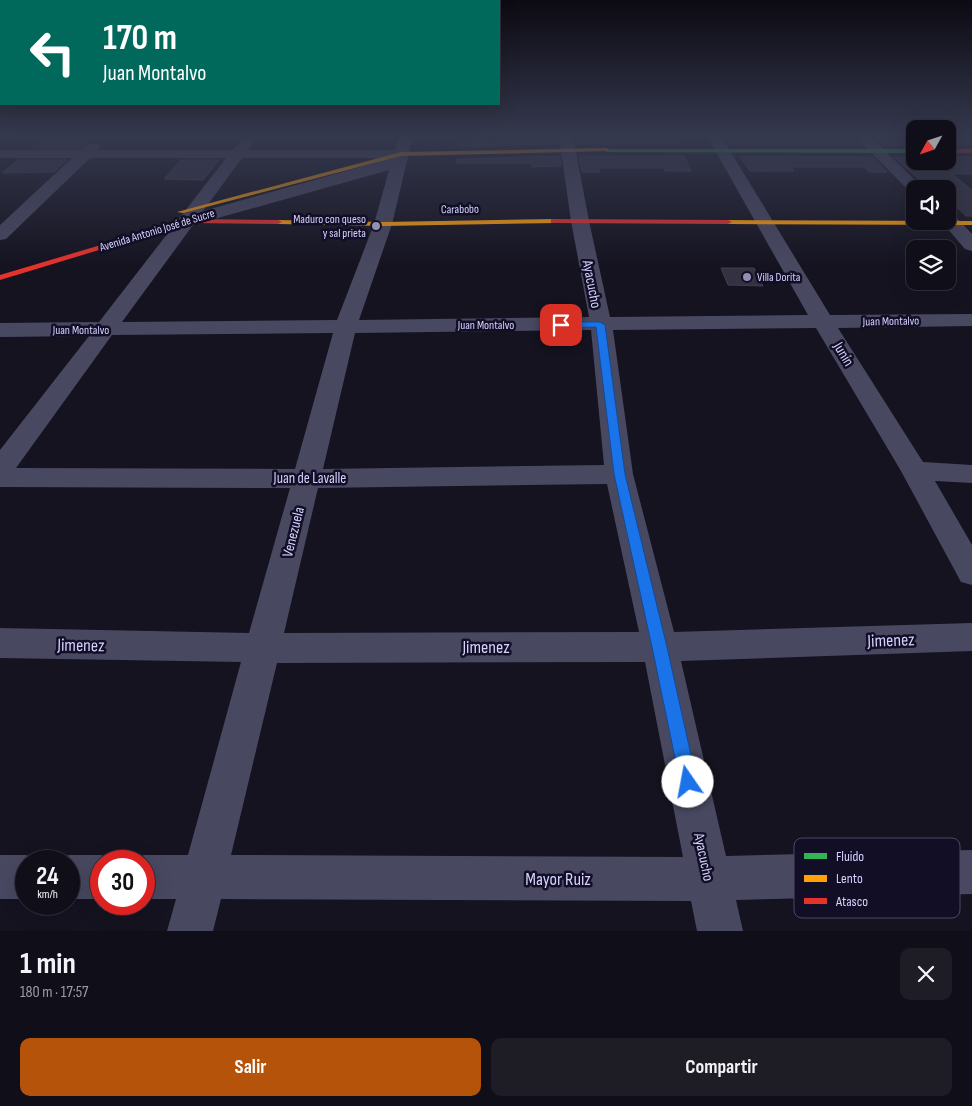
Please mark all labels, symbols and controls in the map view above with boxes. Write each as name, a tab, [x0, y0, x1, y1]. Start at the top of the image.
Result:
text: 170 m	[103, 17, 177, 60]
icon: left	[20, 20, 85, 85]
text: Juan Montalvo	[103, 60, 207, 87]
north arrow	[906, 120, 956, 170]
map controls	[906, 120, 956, 290]
button: sound	[906, 180, 956, 230]
street label: Carabobo	[441, 202, 479, 217]
street label: Avenida Antonio José de Sucre	[97, 206, 217, 255]
place label: Maduro con queso y sal prieta	[293, 212, 366, 241]
marker: Maduro con queso y sal prieta	[370, 220, 382, 232]
button: layers	[906, 240, 956, 290]
street label: Ayacucho	[577, 257, 605, 310]
place label: Villa Dorita	[757, 270, 801, 285]
marker: Villa Dorita	[741, 271, 753, 283]
pin	[540, 304, 582, 346]
icon: arrive	[547, 311, 575, 339]
street label: Juan Montalvo	[862, 314, 919, 330]
street label: Juan Montalvo	[457, 318, 514, 333]
street label: Juan Montalvo	[52, 323, 109, 338]
street label: Junín	[828, 338, 858, 370]
street label: Juan de Lavalle	[273, 469, 346, 488]
street label: Venezuela	[278, 505, 309, 559]
street label: Jimenez	[866, 629, 916, 652]
street label: Jimenez	[56, 635, 105, 656]
street label: Jimenez	[461, 637, 510, 658]
position arrow	[661, 755, 713, 807]
street label: Ayacucho	[689, 830, 718, 883]
legend	[794, 838, 960, 918]
text: Fluido	[836, 848, 864, 865]
speed limit sign: 30	[90, 850, 155, 915]
text: 24	[36, 861, 59, 892]
street label: Mayor Ruiz	[525, 869, 591, 890]
text: Lento	[836, 870, 863, 887]
text: km/h	[37, 887, 58, 902]
text: Atasco	[835, 893, 868, 910]
text: 1 min	[20, 946, 76, 982]
button: close	[900, 948, 952, 1000]
text: 180 m · 17:57	[20, 983, 88, 1002]
button: Salir	[20, 1038, 481, 1096]
button: Compartir	[491, 1038, 952, 1096]

